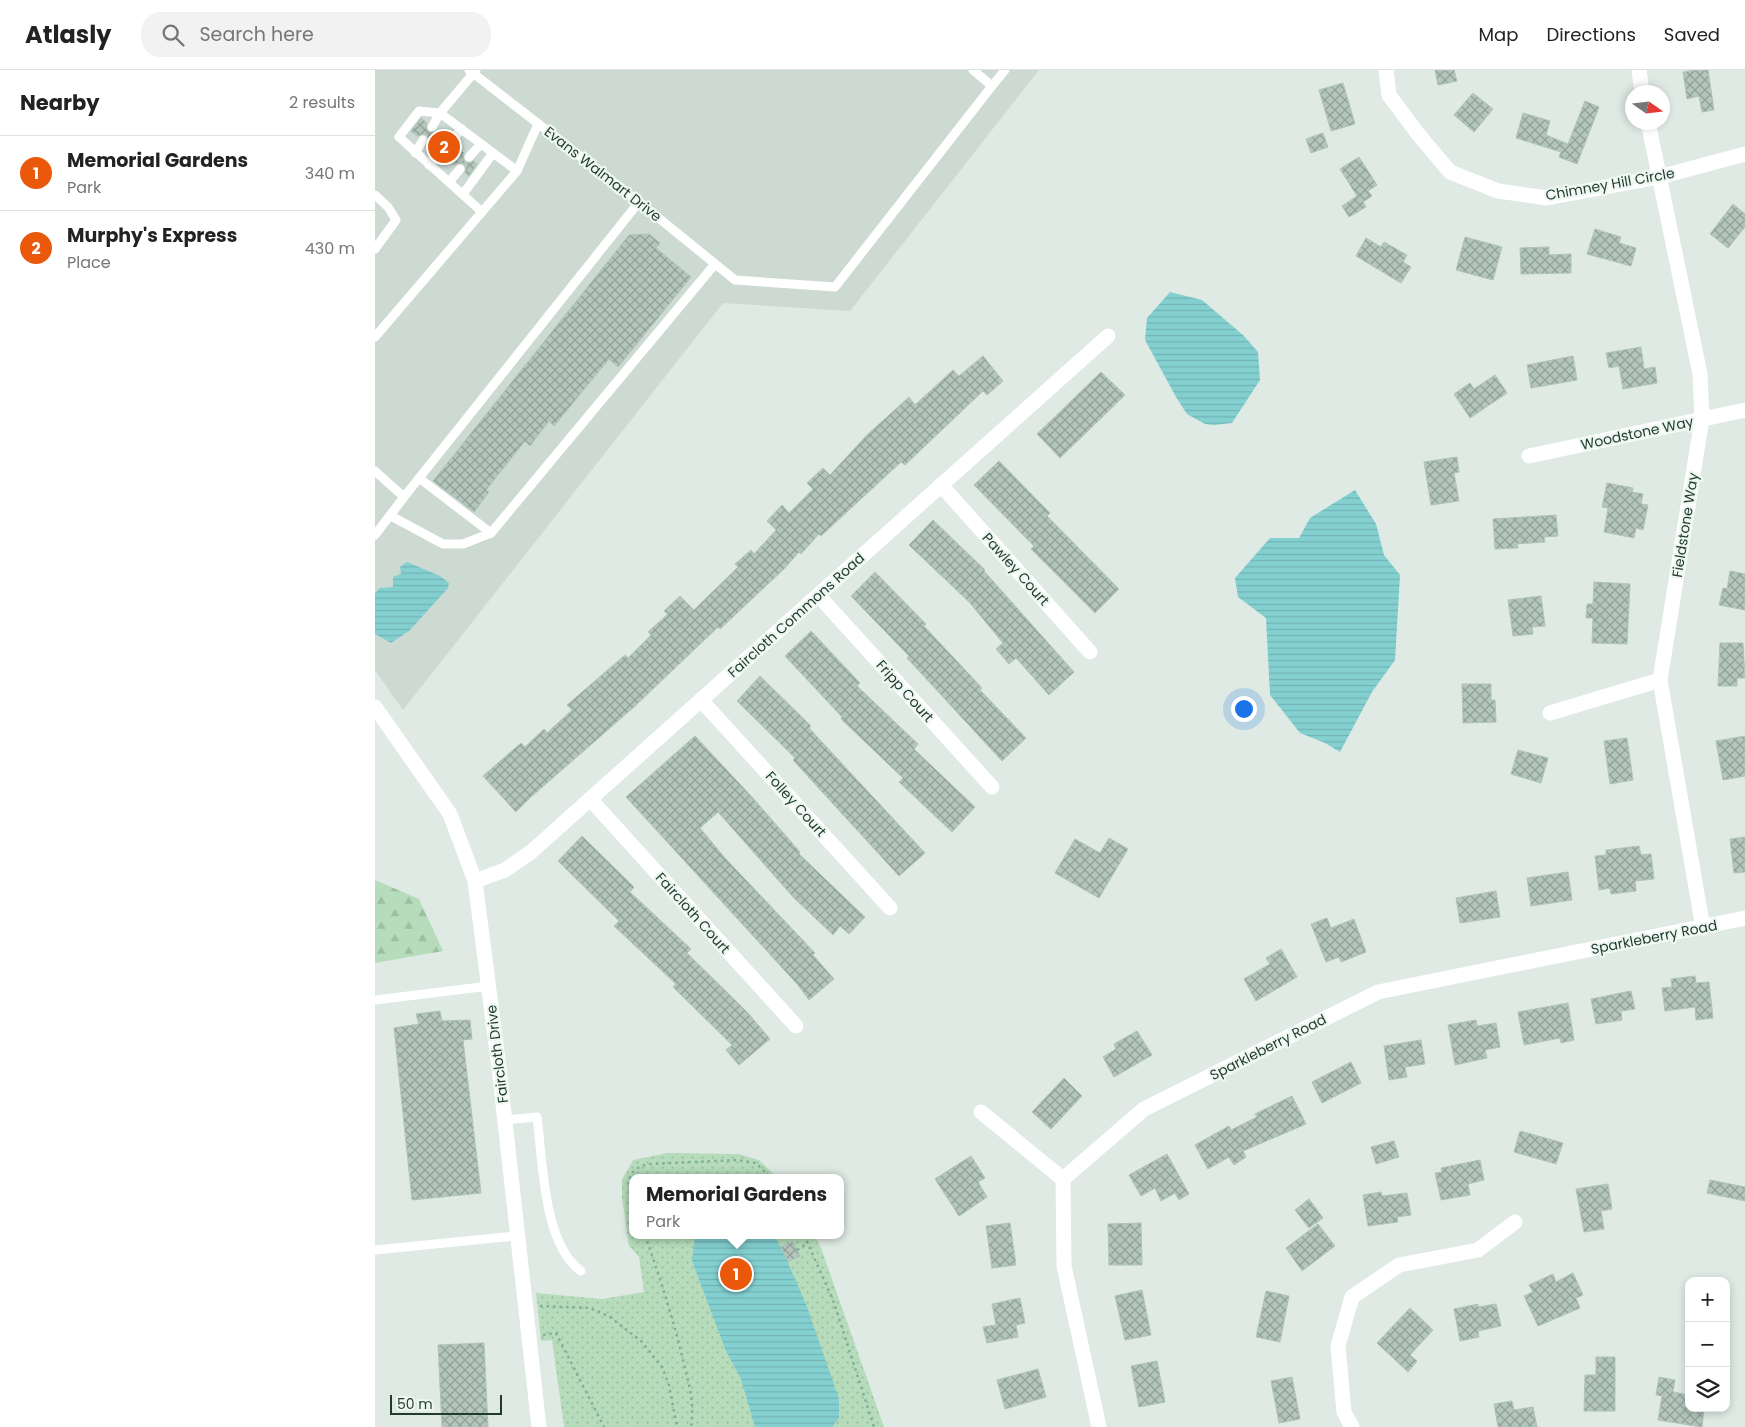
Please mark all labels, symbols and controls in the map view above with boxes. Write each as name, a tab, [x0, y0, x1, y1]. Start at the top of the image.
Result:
search box	[141, 12, 491, 57]
text: Atlasly	[25, 18, 111, 51]
icon: search	[159, 21, 187, 49]
text: Search here	[199, 21, 314, 48]
text: Map	[1479, 22, 1518, 47]
text: Directions	[1546, 22, 1636, 47]
text: Saved	[1664, 22, 1720, 47]
north arrow	[1625, 85, 1670, 130]
text: Nearby	[20, 88, 100, 117]
text: 2 results	[289, 91, 355, 114]
street label: Evans Walmart Drive	[540, 122, 666, 226]
pin: 2	[428, 128, 460, 166]
text: Memorial Gardens	[67, 147, 248, 174]
text: 1	[33, 162, 39, 185]
text: 340 m	[305, 162, 355, 185]
street label: Chimney Hill Circle	[1544, 163, 1676, 205]
text: Park	[67, 176, 101, 199]
text: Murphy's Express	[67, 222, 237, 249]
text: 2	[31, 237, 41, 260]
text: 430 m	[305, 237, 355, 260]
text: Place	[67, 251, 111, 274]
street label: Woodstone Way	[1579, 411, 1695, 455]
street label: Fieldstone Way	[1667, 471, 1703, 579]
street label: Pawley Court	[978, 528, 1054, 610]
street label: Faircloth Commons Road	[723, 548, 869, 682]
street label: Fripp Court	[872, 656, 938, 726]
your location	[1231, 696, 1257, 722]
street label: Folley Court	[761, 767, 831, 841]
street label: Faircloth Court	[651, 868, 735, 958]
street label: Sparkleberry Road	[1589, 915, 1719, 959]
street label: Faircloth Drive	[481, 1003, 513, 1104]
street label: Sparkleberry Road	[1206, 1009, 1330, 1085]
popup	[629, 1174, 844, 1239]
text: Memorial Gardens	[646, 1181, 827, 1208]
text: Park	[646, 1210, 680, 1233]
pin: 1	[720, 1255, 752, 1293]
map controls	[1685, 1277, 1730, 1412]
button: +	[1685, 1277, 1730, 1322]
button: −	[1685, 1322, 1730, 1367]
button: layers	[1685, 1367, 1730, 1412]
scale bar	[390, 1392, 503, 1415]
text: 50 m	[397, 1394, 433, 1414]

